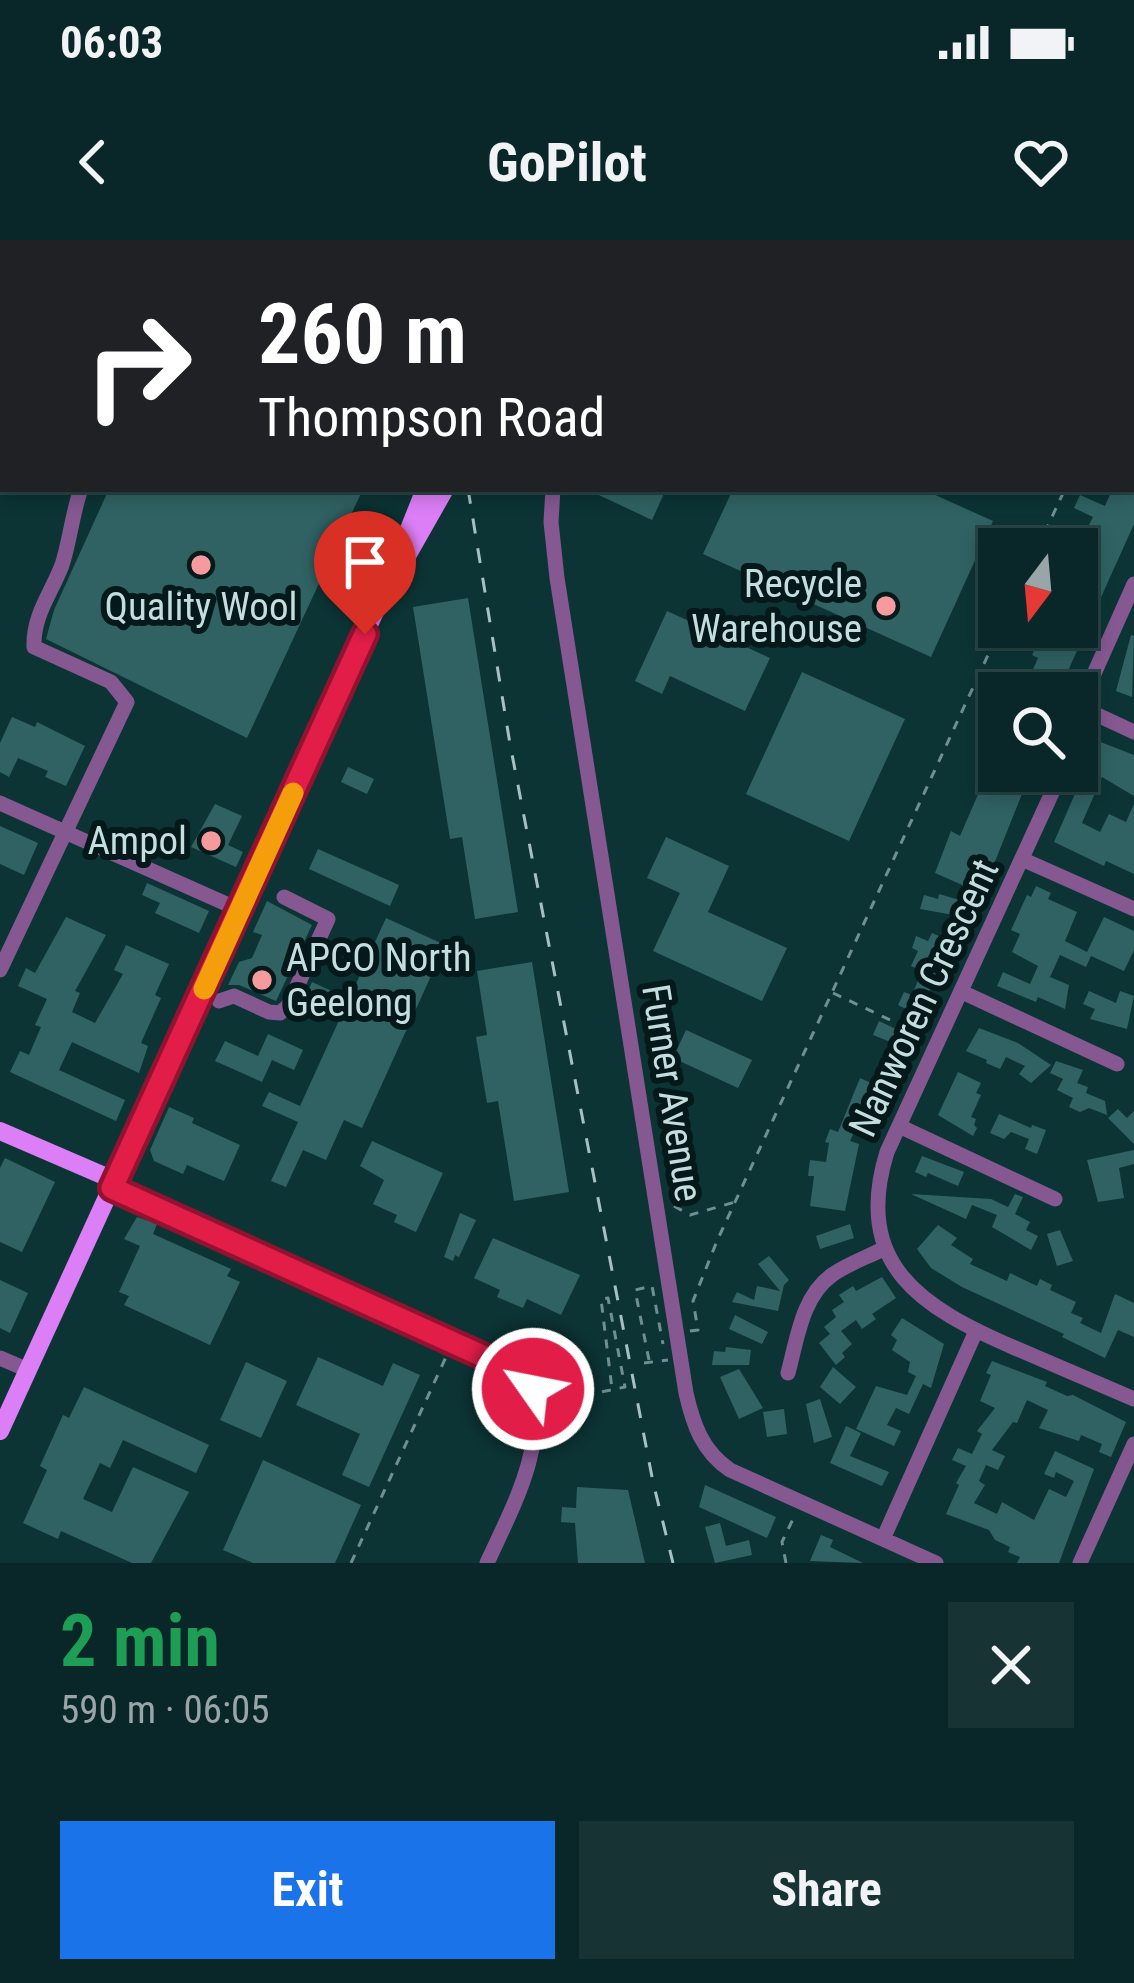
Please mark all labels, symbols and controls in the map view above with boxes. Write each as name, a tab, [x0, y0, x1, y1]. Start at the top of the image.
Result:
text: 06:03	[60, 16, 163, 69]
icon: back	[60, 129, 126, 195]
icon: heart	[1008, 129, 1074, 195]
text: GoPilot	[487, 131, 647, 194]
text: 260 m	[258, 285, 467, 384]
icon: right	[60, 288, 216, 444]
text: Thompson Road	[258, 386, 605, 449]
pin	[314, 511, 416, 634]
north arrow	[978, 528, 1098, 648]
map controls	[978, 528, 1098, 792]
icon: arrive	[332, 529, 398, 595]
marker: Quality Wool	[188, 552, 214, 578]
place label: Recycle Warehouse	[691, 561, 862, 652]
place label: Quality Wool	[105, 584, 297, 630]
marker: Recycle Warehouse	[873, 593, 899, 619]
button: search	[978, 672, 1098, 792]
place label: Ampol	[87, 818, 187, 864]
marker: Ampol	[198, 828, 224, 854]
street label: Nanworen Crescent	[840, 852, 1008, 1144]
place label: APCO North Geelong	[286, 935, 472, 1026]
marker: APCO North Geelong	[249, 967, 275, 993]
street label: Furner Avenue	[632, 981, 712, 1205]
position arrow	[470, 1326, 596, 1452]
text: 2 min	[60, 1599, 220, 1684]
button: close	[948, 1602, 1074, 1728]
text: 590 m · 06:05	[60, 1687, 270, 1733]
button: Exit	[60, 1821, 555, 1959]
button: Share	[579, 1821, 1074, 1959]

